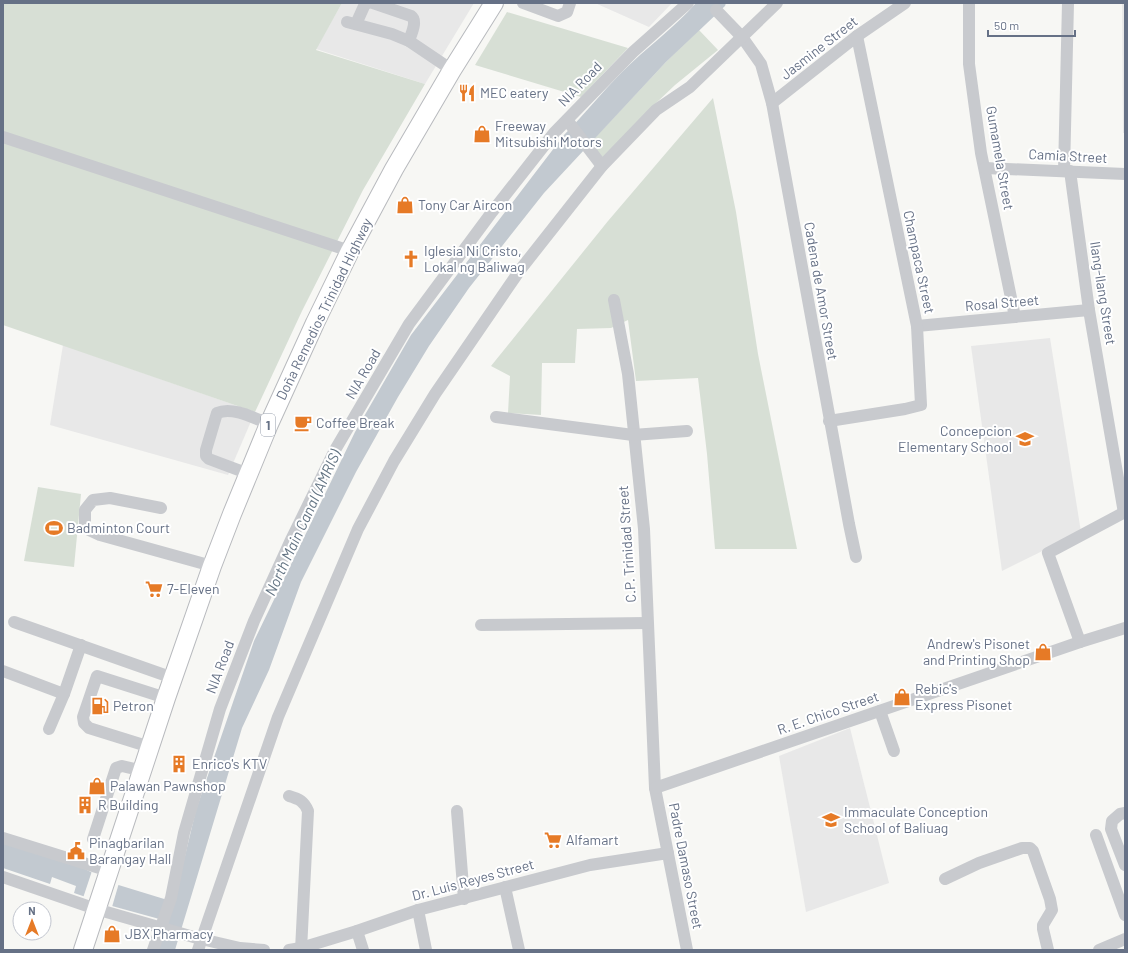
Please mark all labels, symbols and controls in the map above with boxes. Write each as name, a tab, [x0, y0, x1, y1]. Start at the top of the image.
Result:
street label: Jasmine Street	[777, 12, 861, 83]
scale bar	[988, 12, 1075, 38]
text: 50 m	[994, 18, 1019, 32]
street label: NIA Road	[554, 58, 605, 109]
restaurant icon: MEC eatery	[457, 83, 477, 103]
place label: MEC eatery	[480, 84, 549, 101]
street label: Gumamela Street	[983, 105, 1018, 211]
place label: Freeway Mitsubishi Motors	[495, 117, 602, 150]
shop icon: Freeway Mitsubishi Motors	[472, 124, 492, 144]
street label: Camia Street	[1028, 145, 1108, 166]
shop icon: Tony Car Aircon	[395, 195, 415, 215]
place label: Tony Car Aircon	[418, 196, 512, 213]
street label: Champaca Street	[900, 209, 939, 315]
street label: Doña Remedios Trinidad Highway	[272, 214, 375, 403]
street label: Cadena de Amor Street	[801, 221, 842, 361]
street label: Ilang-Ilang Street	[1087, 240, 1120, 346]
place label: Iglesia Ni Cristo, Lokal ng Baliwag	[424, 242, 525, 275]
church icon: Iglesia Ni Cristo, Lokal ng Baliwag	[401, 249, 421, 269]
street label: Rosal Street	[964, 291, 1040, 314]
street label: NIA Road	[341, 346, 384, 402]
cafe icon: Coffee Break	[293, 413, 313, 433]
road number: 1	[261, 414, 275, 436]
place label: Coffee Break	[316, 414, 394, 431]
place label: Concepcion Elementary School	[898, 422, 1012, 455]
school or university icon: Concepcion Elementary School	[1015, 429, 1035, 449]
water label: North Main Canal (AMRIS)	[260, 446, 344, 598]
street label: C.P. Trinidad Street	[614, 485, 639, 603]
sports icon: Badminton Court	[44, 518, 64, 538]
place label: Badminton Court	[67, 519, 170, 536]
supermarket icon: 7-Eleven	[144, 579, 164, 599]
place label: 7-Eleven	[167, 580, 220, 597]
place label: Andrew's Pisonet and Printing Shop	[923, 635, 1030, 668]
street label: NIA Road	[202, 638, 237, 696]
shop icon: Andrew's Pisonet and Printing Shop	[1033, 642, 1053, 662]
place label: Rebic's Express Pisonet	[915, 680, 1012, 713]
street label: R. E. Chico Street	[775, 687, 881, 738]
shop icon: Rebic's Express Pisonet	[892, 687, 912, 707]
fuel station icon: Petron	[90, 696, 110, 716]
place label: Petron	[113, 697, 154, 714]
building icon: Enrico's KTV	[169, 754, 189, 774]
place label: Enrico's KTV	[192, 755, 267, 772]
shop icon: Palawan Pawnshop	[87, 776, 107, 796]
place label: Palawan Pawnshop	[110, 777, 226, 794]
building icon: R Building	[75, 795, 95, 815]
place label: R Building	[98, 796, 159, 813]
street label: Padre Damaso Street	[666, 801, 707, 930]
place label: Immaculate Conception School of Baliuag	[844, 803, 988, 836]
school or university icon: Immaculate Conception School of Baliuag	[821, 810, 841, 830]
supermarket icon: Alfamart	[543, 830, 563, 850]
place label: Alfamart	[566, 831, 619, 848]
place label: Pinagbarilan Barangay Hall	[89, 834, 171, 867]
public building icon: Pinagbarilan Barangay Hall	[66, 841, 86, 861]
street label: Dr. Luis Reyes Street	[410, 855, 536, 904]
north arrow	[12, 901, 52, 941]
text: N	[28, 904, 36, 917]
shop icon: JBX Pharmacy	[102, 924, 122, 944]
place label: JBX Pharmacy	[125, 925, 214, 942]

